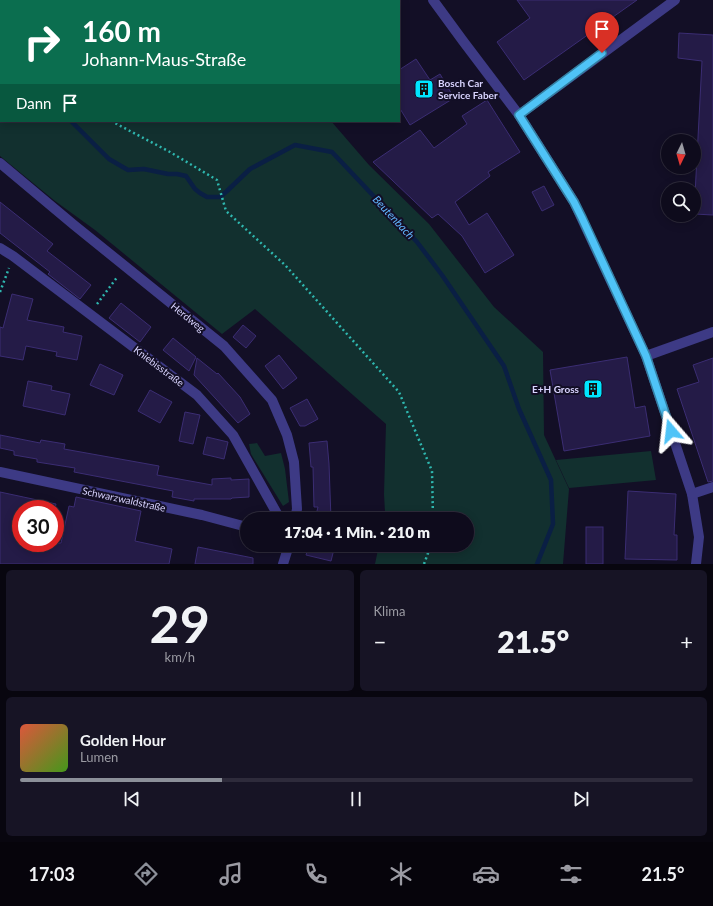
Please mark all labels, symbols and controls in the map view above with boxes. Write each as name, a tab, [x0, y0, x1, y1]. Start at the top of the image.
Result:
pin	[585, 12, 619, 53]
text: 160 m	[82, 14, 161, 48]
icon: right	[16, 16, 68, 68]
icon: arrive	[591, 18, 613, 40]
text: Johann-Maus-Straße	[82, 48, 246, 70]
place label: Bosch Car Service Faber	[438, 77, 498, 101]
building icon: Bosch Car Service Faber	[413, 78, 435, 100]
icon: arrive	[59, 92, 81, 114]
text: Dann	[16, 94, 51, 112]
north arrow	[661, 134, 701, 174]
map controls	[661, 134, 701, 222]
button: search	[661, 182, 701, 222]
water label: Beutenbach	[371, 193, 418, 242]
street label: Herdweg	[169, 300, 207, 334]
street label: Kniebisstraße	[132, 343, 186, 389]
building icon: E+H Gross	[582, 378, 604, 400]
place label: E+H Gross	[532, 383, 580, 395]
position arrow	[650, 410, 692, 452]
street label: Schwarzwaldstraße	[81, 484, 167, 514]
speed limit sign: 30	[12, 500, 64, 552]
text: 17:04 · 1 Min. · 210 m	[284, 523, 430, 541]
text: 29	[150, 592, 210, 654]
text: Klima	[374, 603, 405, 619]
text: 21.5°	[497, 623, 569, 659]
text: −	[374, 628, 386, 655]
text: +	[680, 628, 693, 655]
text: km/h	[165, 649, 195, 665]
text: Golden Hour	[80, 731, 166, 749]
text: Lumen	[80, 749, 118, 765]
icon: previous	[121, 788, 143, 810]
icon: pause	[345, 788, 367, 810]
icon: next	[570, 788, 592, 810]
icon: directions	[132, 860, 160, 888]
icon: music	[217, 860, 245, 888]
icon: phone	[302, 860, 330, 888]
icon: climate	[387, 860, 415, 888]
icon: car	[472, 860, 500, 888]
icon: filters	[557, 860, 585, 888]
text: 17:03	[28, 863, 75, 885]
text: 21.5°	[641, 863, 685, 885]

